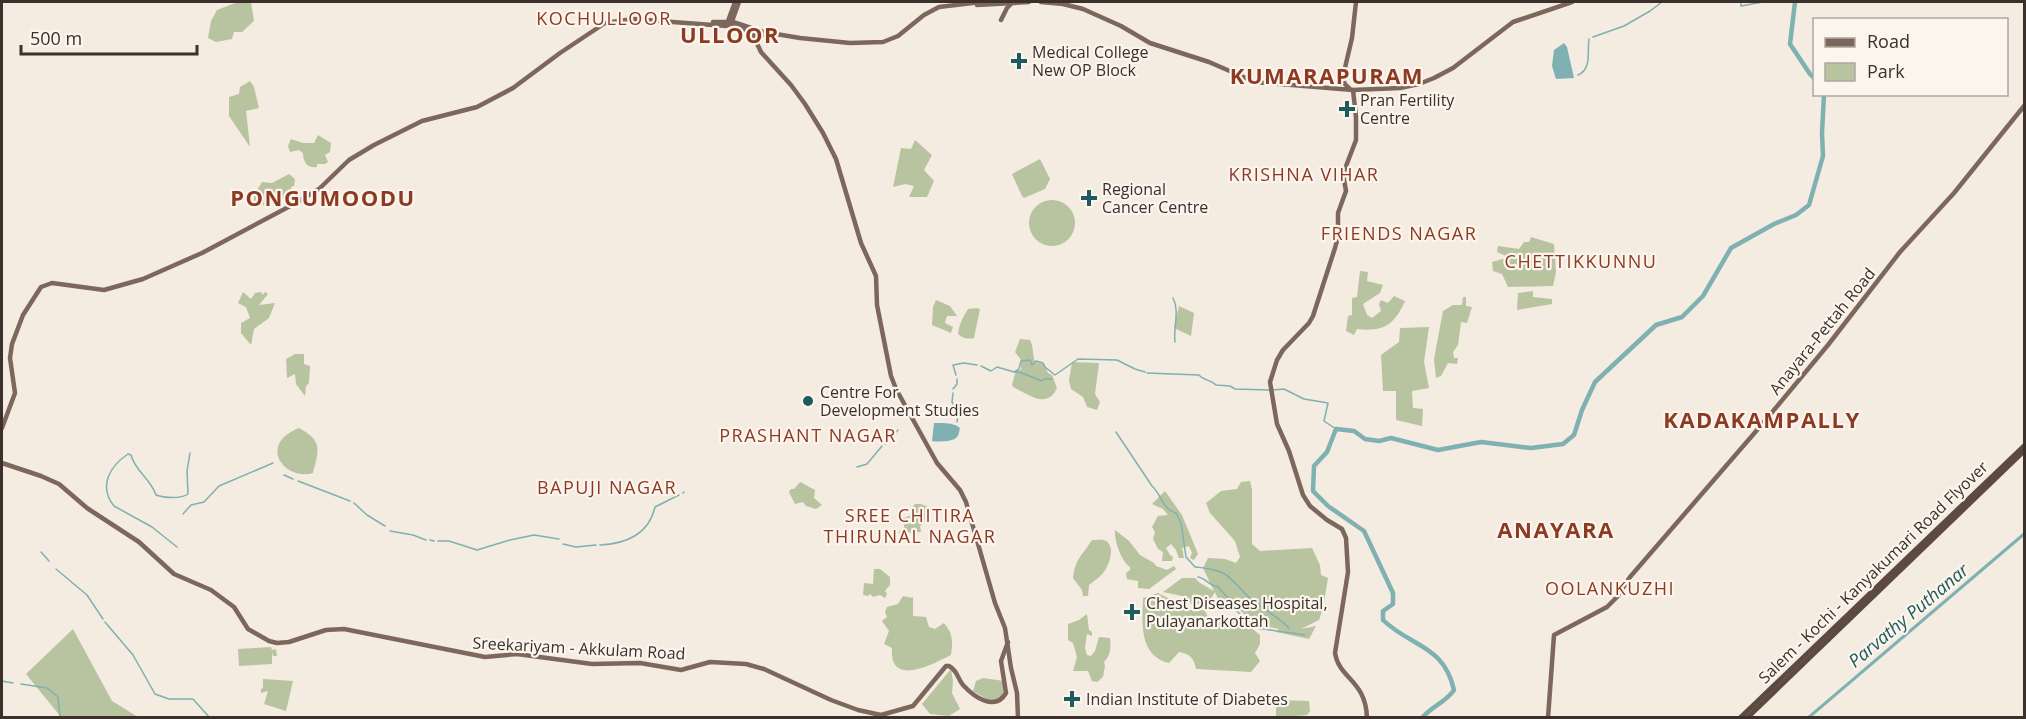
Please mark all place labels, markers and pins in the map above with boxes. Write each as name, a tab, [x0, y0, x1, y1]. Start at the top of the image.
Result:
place label: Medical College New OP Block	[1032, 41, 1148, 81]
marker: Medical College New OP Block	[1010, 52, 1028, 70]
place label: Pran Fertility Centre	[1360, 89, 1455, 129]
marker: Pran Fertility Centre	[1338, 100, 1356, 118]
place label: Regional Cancer Centre	[1102, 178, 1208, 218]
marker: Regional Cancer Centre	[1080, 189, 1098, 207]
place label: Centre For Development Studies	[820, 381, 979, 421]
marker: Centre For Development Studies	[801, 394, 815, 408]
place label: Chest Diseases Hospital, Pulayanarkottah	[1146, 592, 1328, 632]
marker: Chest Diseases Hospital, Pulayanarkottah	[1123, 603, 1141, 621]
place label: Indian Institute of Diabetes	[1086, 688, 1288, 710]
marker: Indian Institute of Diabetes	[1063, 690, 1081, 708]

